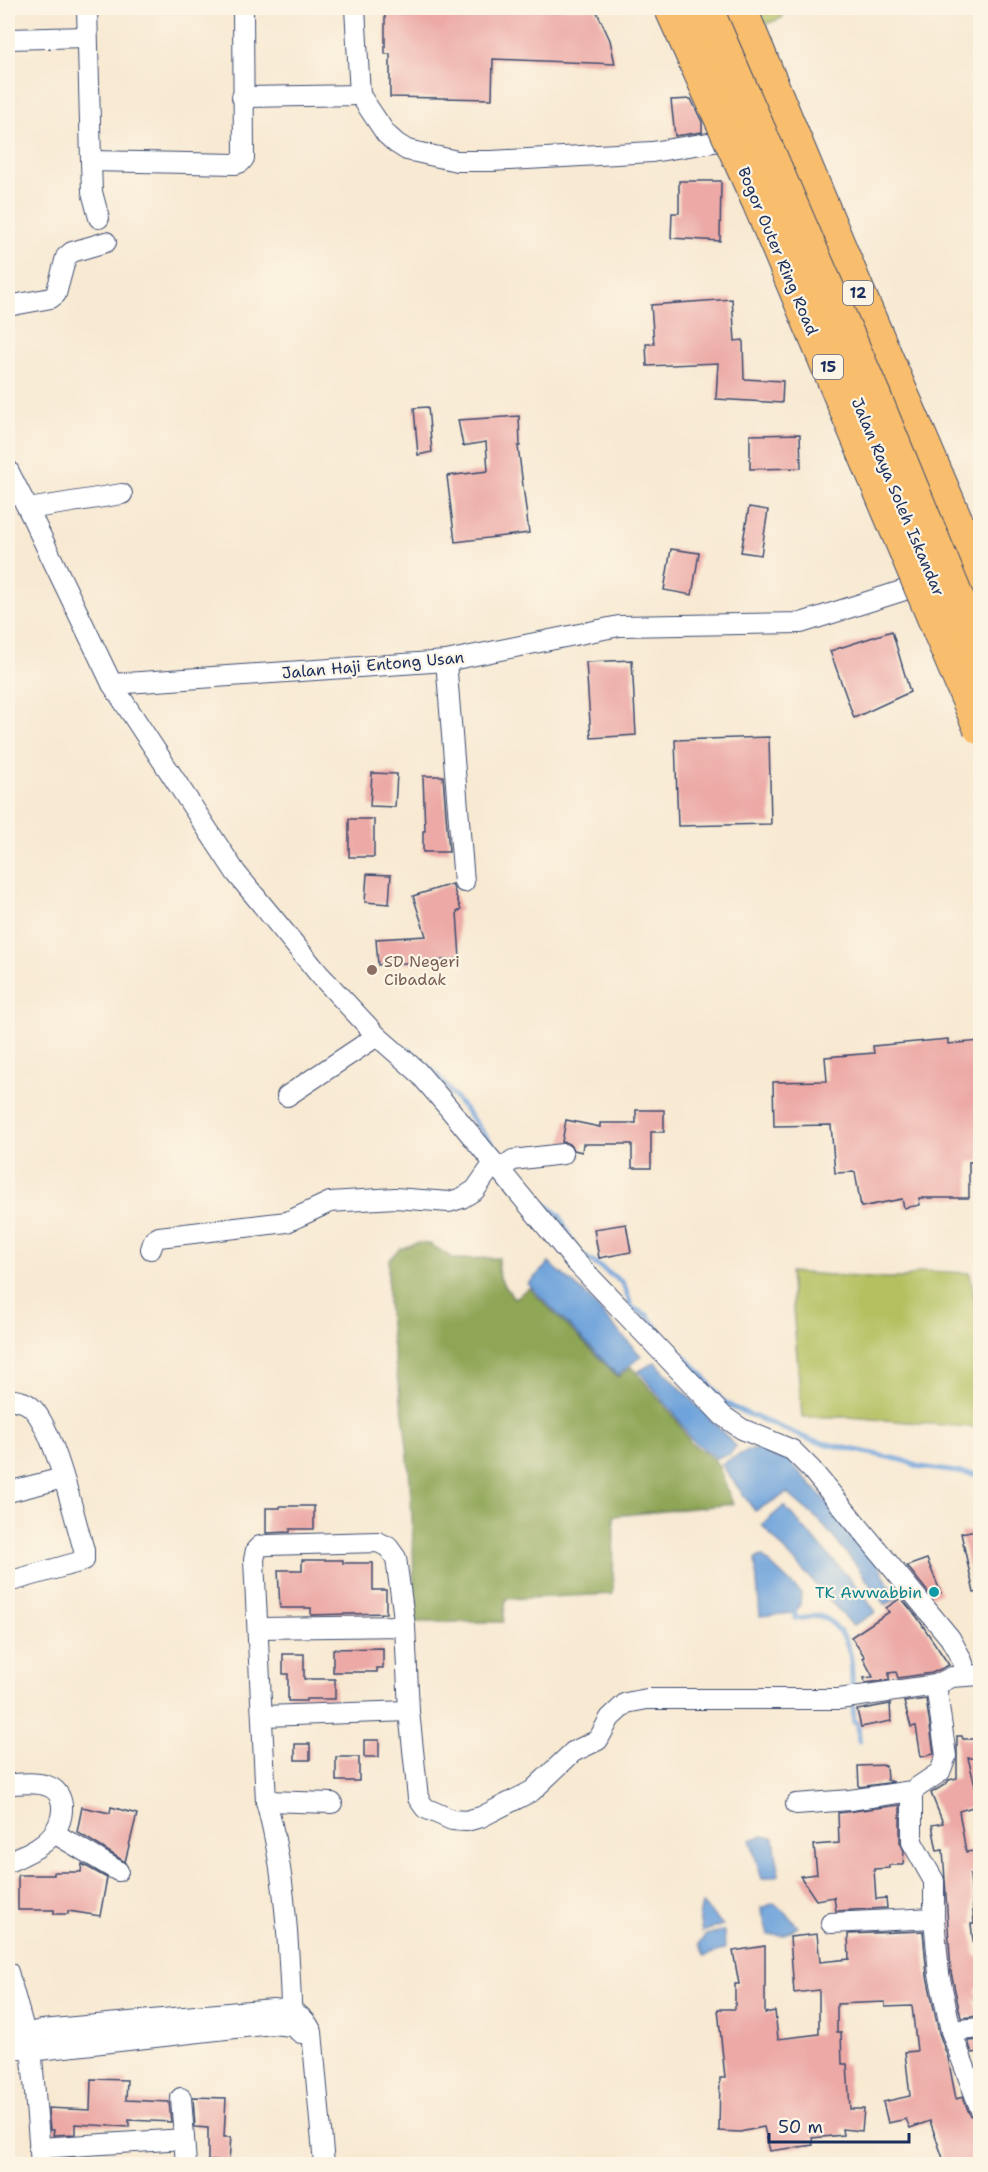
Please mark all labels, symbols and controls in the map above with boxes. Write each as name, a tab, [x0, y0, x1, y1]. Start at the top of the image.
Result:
street label: Bogor Outer Ring Road	[733, 164, 823, 338]
road number: 12	[843, 281, 873, 305]
road number: 15	[813, 355, 843, 379]
street label: Jalan Raya Soleh Iskandar	[847, 395, 949, 599]
street label: Jalan Haji Entong Usan	[281, 647, 465, 683]
place label: SD Negeri Cibadak	[384, 951, 460, 990]
marker: SD Negeri Cibadak	[365, 963, 379, 977]
place label: TK Awwabbin	[815, 1582, 922, 1603]
marker: TK Awwabbin	[927, 1585, 941, 1599]
scale bar	[769, 2106, 908, 2144]
text: 50 m	[778, 2115, 823, 2139]

